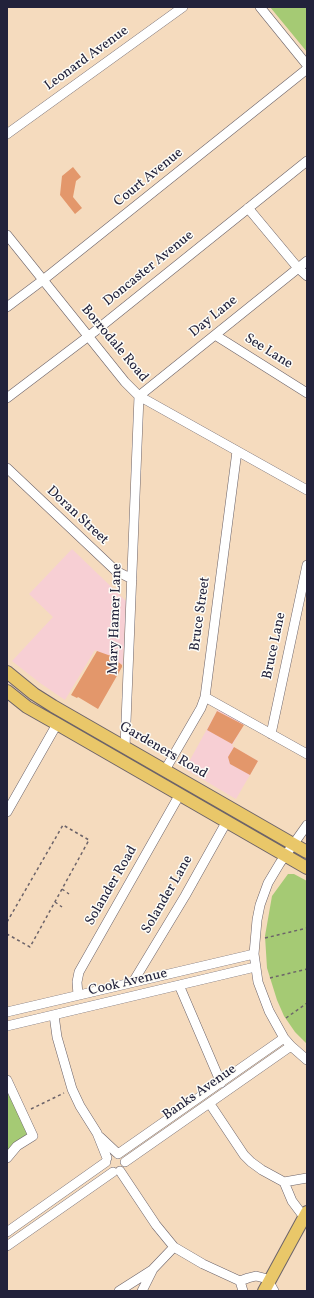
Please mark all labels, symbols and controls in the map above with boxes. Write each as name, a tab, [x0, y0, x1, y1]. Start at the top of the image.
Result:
street label: Leonard Avenue	[42, 23, 132, 95]
street label: Court Avenue	[111, 145, 187, 211]
street label: Doncaster Avenue	[101, 228, 197, 310]
street label: Day Lane	[187, 293, 241, 341]
street label: Borrodale Road	[77, 302, 151, 386]
street label: See Lane	[241, 331, 295, 373]
street label: Doran Street	[43, 483, 111, 549]
street label: Mary Hamer Lane	[106, 563, 126, 675]
street label: Bruce Street	[187, 576, 215, 652]
street label: Bruce Lane	[260, 611, 290, 681]
street label: Gardeners Road	[116, 719, 210, 783]
street label: Solander Road	[82, 843, 142, 929]
street label: Solander Lane	[139, 853, 197, 937]
street label: Cook Avenue	[87, 966, 169, 1000]
street label: Banks Avenue	[160, 1061, 240, 1125]

